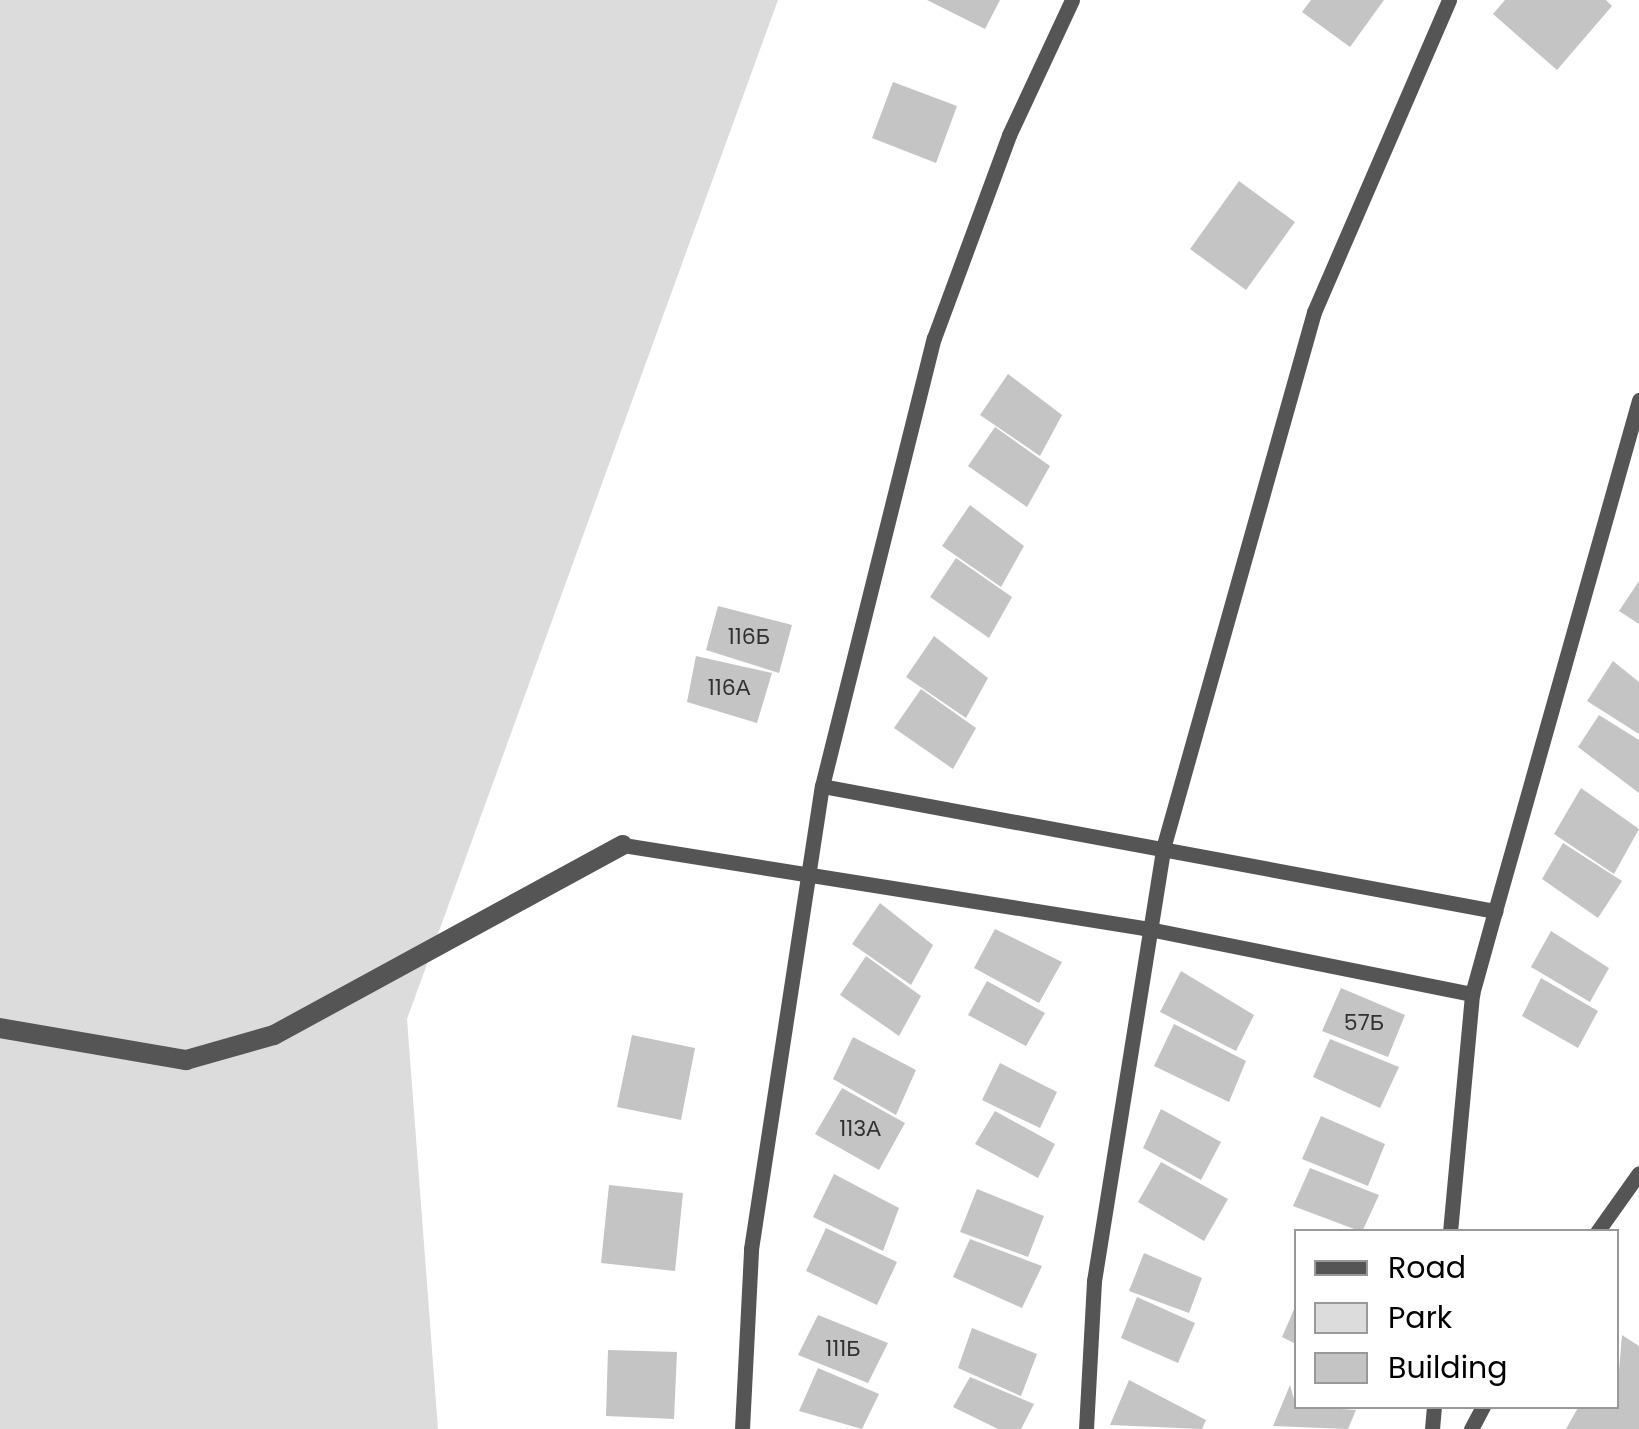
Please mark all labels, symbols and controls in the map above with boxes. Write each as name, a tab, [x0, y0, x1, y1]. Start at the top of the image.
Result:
house number: 116Б	[728, 624, 770, 650]
house number: 116А	[708, 675, 750, 701]
house number: 57Б	[1344, 1010, 1384, 1036]
house number: 113А	[839, 1116, 881, 1142]
legend	[1294, 1229, 1619, 1409]
text: Road	[1388, 1246, 1466, 1289]
text: Park	[1388, 1296, 1452, 1339]
house number: 111Б	[825, 1336, 861, 1362]
text: Building	[1388, 1346, 1508, 1389]

